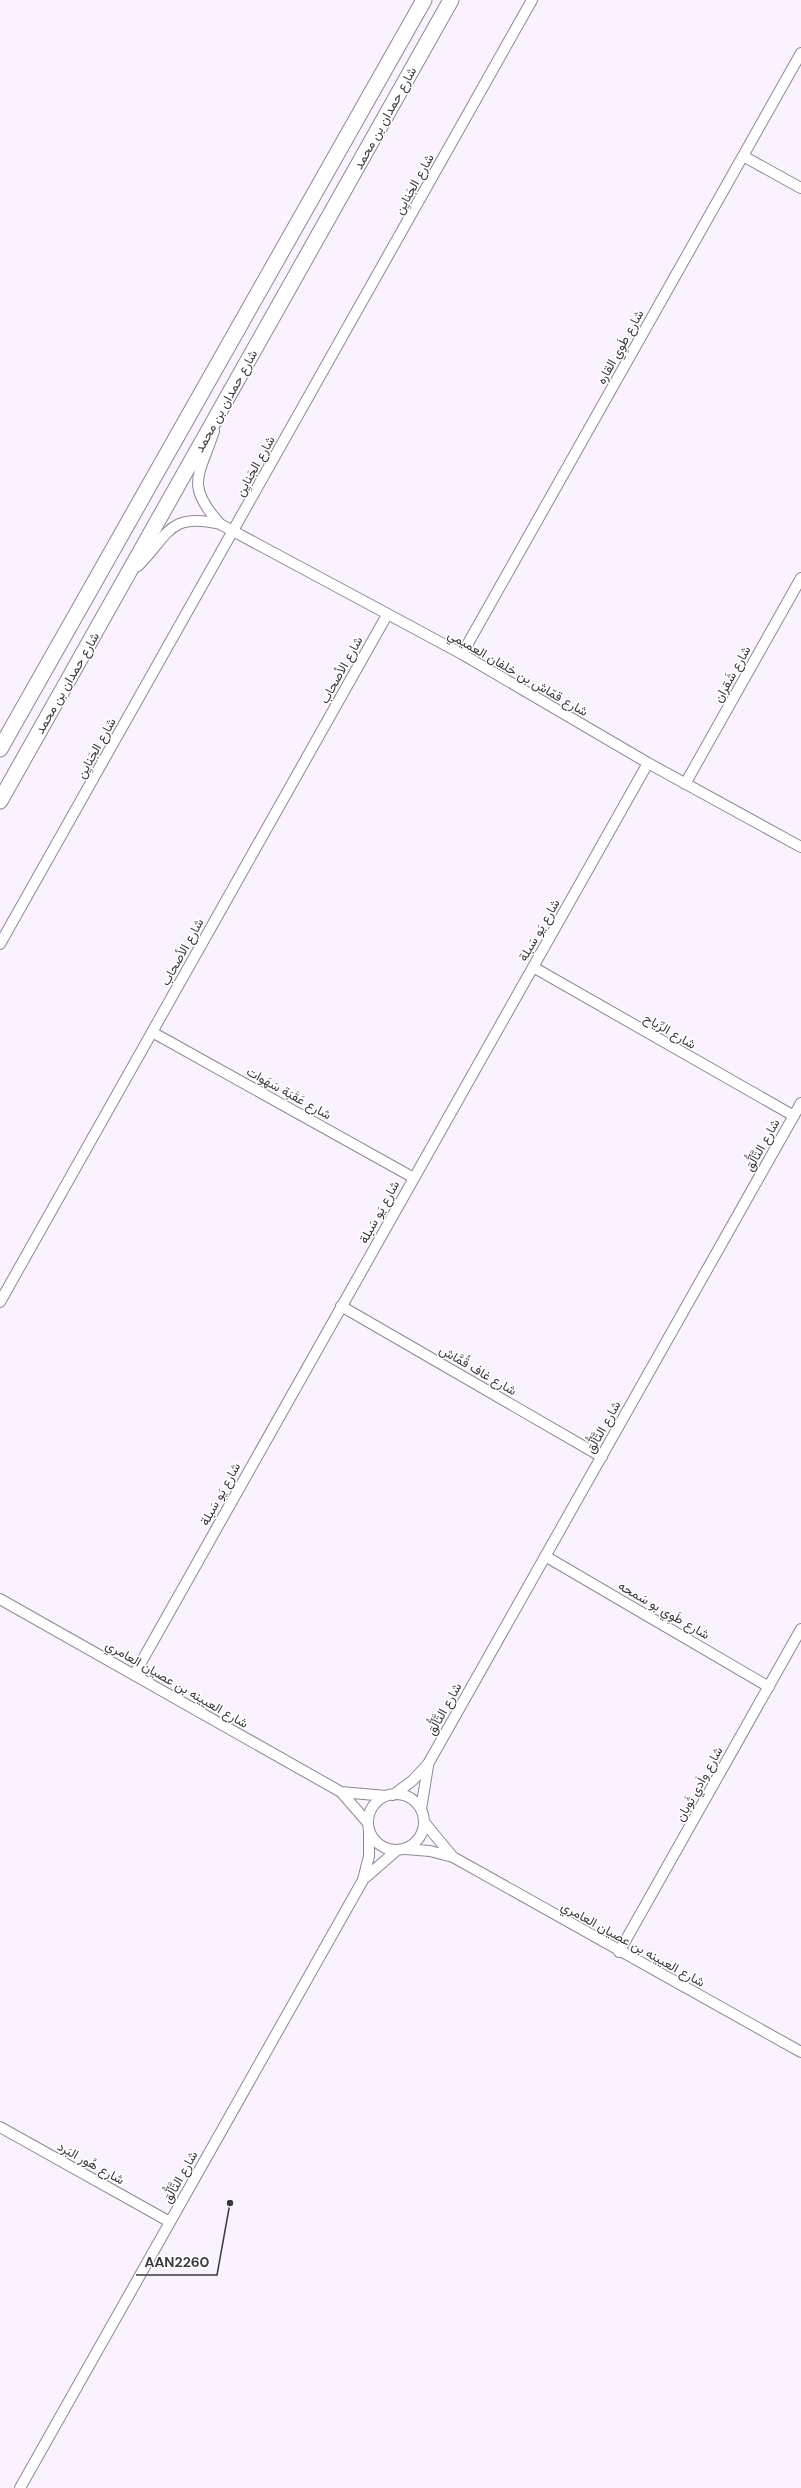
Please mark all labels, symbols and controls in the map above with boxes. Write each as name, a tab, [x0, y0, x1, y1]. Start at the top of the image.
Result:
street label: شارع حمدان بن محمد	[350, 64, 421, 173]
street label: شارع الجَنايِن	[390, 151, 439, 218]
street label: شارع طَوِي القاره	[593, 307, 650, 388]
street label: شارع حمدان بن محمد	[191, 347, 262, 456]
street label: شارع الجَنايِن	[231, 433, 280, 500]
street label: شارع قمّاش بن خلفان العميمي	[444, 626, 591, 722]
street label: شارع حمدان بن محمد	[31, 629, 104, 737]
street label: شارع الأصحاب	[316, 633, 367, 707]
street label: شارع شَقران	[709, 643, 755, 706]
street label: شارع الجَنايِن	[72, 715, 121, 782]
street label: شارع يَو سَبلة	[514, 896, 565, 965]
street label: شارع الأصحاب	[157, 915, 208, 989]
street label: شارع الرِّياح	[640, 1009, 699, 1054]
street label: شارع عَقَبَة سَهَوات	[243, 1063, 334, 1124]
street label: شارع التَّألُّق	[738, 1114, 784, 1175]
street label: شارع يَو سَبلة	[355, 1178, 404, 1247]
street label: شارع غاف قُمَّاش	[436, 1341, 520, 1400]
street label: شارع التَّألُّق	[579, 1396, 625, 1457]
street label: شارع يَو سَبلة	[196, 1460, 245, 1529]
street label: شارع طَوِي بو سَمحه	[614, 1577, 713, 1645]
street label: شارع العيينه بن عصيان العامري	[102, 1636, 251, 1734]
street label: شارع التَّألُّق	[420, 1678, 466, 1739]
street label: شارع واَدي ثَوبان	[671, 1744, 728, 1825]
street label: شارع العيينه بن عصيان العامري	[557, 1897, 708, 1992]
street label: شارع هُور البَرد	[54, 2138, 127, 2189]
street label: شارع التَّألُّق	[156, 2146, 202, 2207]
callout: AAN2260	[136, 2249, 217, 2275]
text: AAN2260	[145, 2253, 210, 2271]

